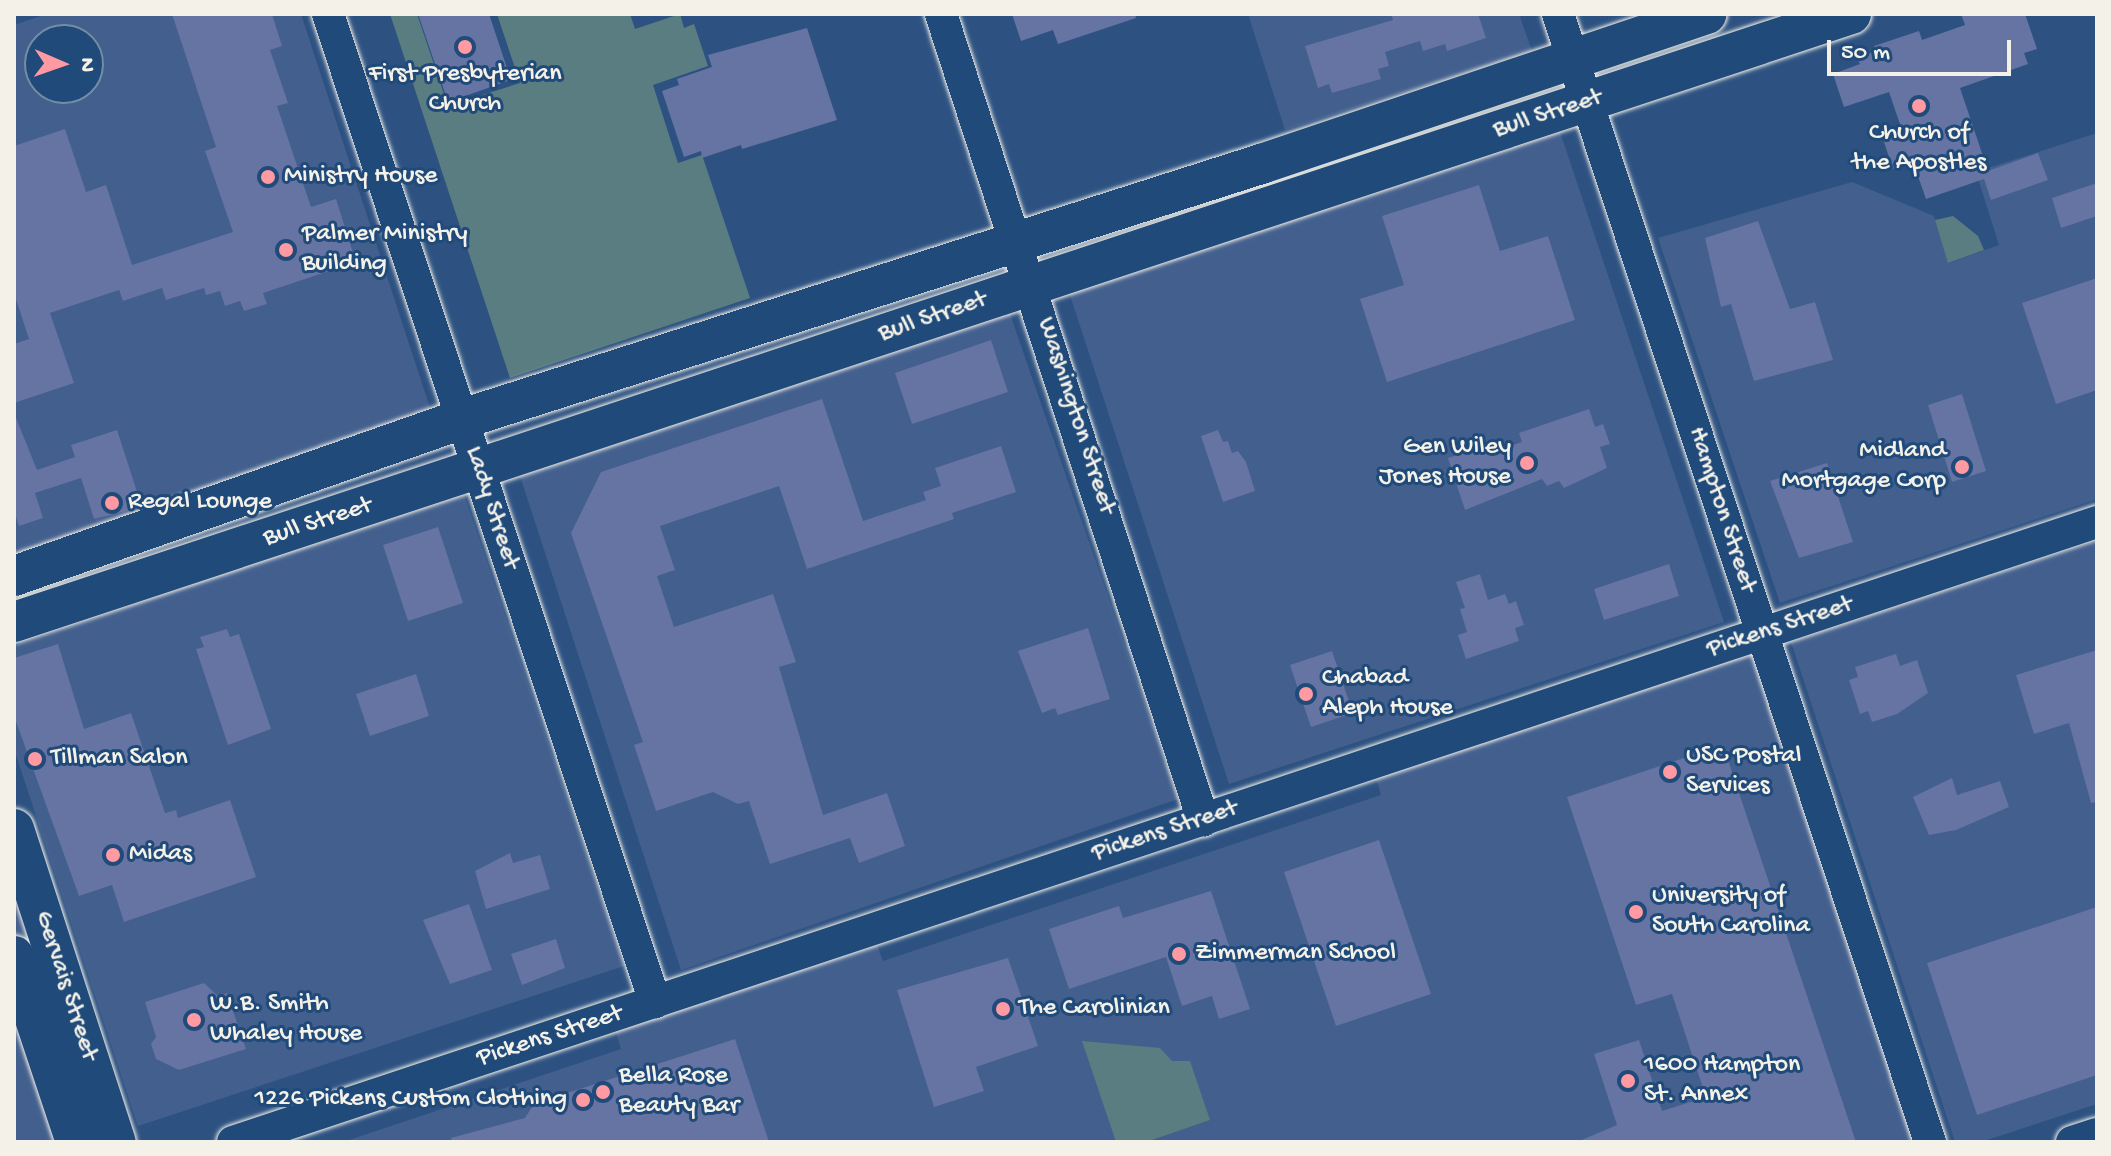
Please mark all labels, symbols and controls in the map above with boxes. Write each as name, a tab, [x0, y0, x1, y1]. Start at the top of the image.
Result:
north arrow	[24, 24, 104, 104]
scale bar	[1831, 24, 2015, 74]
marker: First Presbyterian Church	[456, 38, 474, 56]
text: 50 m	[1841, 39, 1890, 68]
text: N	[73, 57, 99, 72]
place label: First Presbyterian Church	[368, 59, 562, 120]
street label: Bull Street	[1490, 83, 1606, 147]
marker: Church of the Apostles	[1910, 97, 1928, 115]
place label: Church of the Apostles	[1852, 118, 1986, 180]
place label: Ministry House	[284, 161, 438, 193]
marker: Ministry House	[259, 168, 277, 186]
place label: Palmer Ministry Building	[302, 219, 468, 280]
marker: Palmer Ministry Building	[277, 241, 295, 259]
street label: Bull Street	[875, 285, 991, 351]
street label: Washington Street	[1029, 314, 1121, 518]
street label: Hampton Street	[1680, 423, 1762, 597]
place label: Gen Wiley Jones House	[1379, 432, 1511, 494]
place label: Midland Mortgage Corp	[1781, 436, 1946, 498]
street label: Lady Street	[456, 443, 526, 573]
marker: Gen Wiley Jones House	[1518, 454, 1536, 472]
marker: Midland Mortgage Corp	[1953, 458, 1971, 476]
place label: Regal Lounge	[128, 487, 272, 519]
street label: Bull Street	[260, 491, 376, 555]
marker: Regal Lounge	[103, 494, 121, 512]
street label: Pickens Street	[1703, 590, 1857, 666]
place label: Chabad Aleph House	[1322, 663, 1453, 724]
marker: Chabad Aleph House	[1297, 685, 1315, 703]
place label: USC Postal Services	[1686, 741, 1802, 802]
place label: Tillman Salon	[51, 743, 188, 775]
marker: Tillman Salon	[26, 750, 44, 768]
marker: USC Postal Services	[1661, 763, 1679, 781]
street label: Pickens Street	[1088, 794, 1242, 870]
place label: Midas	[129, 839, 192, 871]
marker: Midas	[104, 846, 122, 864]
place label: University of South Carolina	[1652, 881, 1810, 942]
marker: University of South Carolina	[1627, 903, 1645, 921]
street label: Gervais Street	[26, 907, 104, 1065]
place label: Zimmerman School	[1195, 938, 1396, 970]
marker: Zimmerman School	[1170, 945, 1188, 963]
place label: W.B. Smith Whaley House	[210, 989, 362, 1050]
place label: The Carolinian	[1019, 993, 1170, 1025]
street label: Pickens Street	[473, 999, 627, 1075]
marker: The Carolinian	[994, 1000, 1012, 1018]
marker: W.B. Smith Whaley House	[185, 1011, 203, 1029]
place label: 1600 Hampton St. Annex	[1644, 1050, 1800, 1112]
place label: Bella Rose Beauty Bar	[619, 1061, 739, 1122]
marker: 1600 Hampton St. Annex	[1619, 1072, 1637, 1090]
marker: Bella Rose Beauty Bar	[594, 1083, 612, 1101]
place label: 1226 Pickens Custom Clothing	[255, 1084, 567, 1116]
marker: 1226 Pickens Custom Clothing	[574, 1091, 592, 1109]

